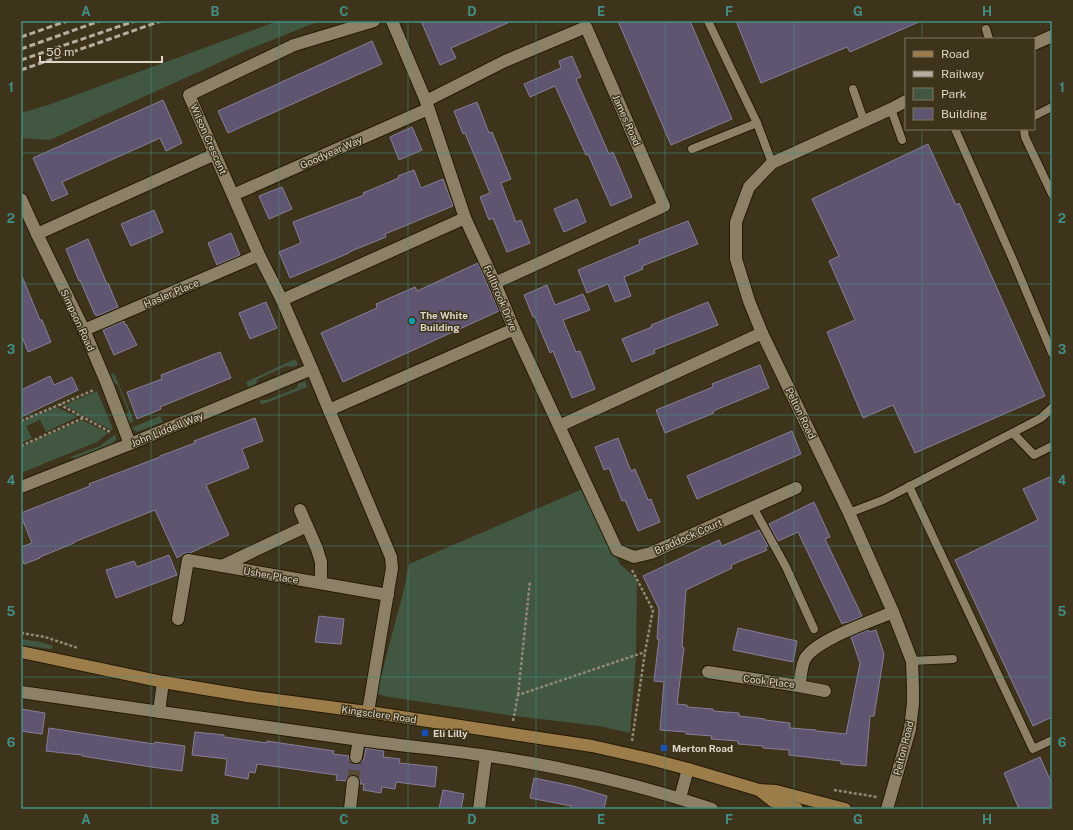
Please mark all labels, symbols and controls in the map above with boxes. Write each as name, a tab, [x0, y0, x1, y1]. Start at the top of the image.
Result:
text: A	[81, 4, 91, 19]
text: B	[211, 4, 220, 19]
text: C	[339, 4, 349, 19]
text: D	[467, 4, 477, 19]
text: E	[597, 4, 605, 19]
text: F	[725, 4, 733, 19]
text: G	[853, 4, 863, 19]
text: H	[982, 4, 992, 19]
scale bar	[40, 38, 162, 64]
legend	[905, 38, 1035, 130]
text: 50 m	[46, 45, 74, 59]
text: Road	[941, 47, 969, 61]
text: Railway	[941, 67, 985, 81]
text: 1	[8, 80, 14, 95]
text: 1	[1059, 80, 1065, 95]
text: Park	[941, 87, 967, 101]
street label: James Road	[610, 93, 644, 148]
street label: Wilson Crescent	[188, 102, 230, 176]
text: Building	[941, 107, 987, 121]
street label: Goodyear Way	[298, 133, 365, 171]
text: 2	[7, 211, 15, 226]
text: 2	[1058, 211, 1066, 226]
street label: Fullbrook Drive	[482, 263, 520, 333]
street label: Hasler Place	[142, 276, 201, 310]
street label: Simpson Road	[59, 287, 97, 353]
place label: The White Building	[420, 309, 468, 333]
marker: The White Building	[407, 316, 417, 326]
text: 3	[7, 342, 16, 357]
text: 3	[1058, 342, 1067, 357]
street label: Pelton Road	[783, 385, 819, 441]
street label: John Liddell Way	[129, 409, 206, 449]
text: 4	[7, 473, 16, 488]
text: 4	[1058, 473, 1067, 488]
street label: Braddock Court	[652, 516, 724, 556]
street label: Usher Place	[242, 564, 300, 586]
text: 5	[7, 604, 16, 619]
text: 5	[1058, 604, 1067, 619]
street label: Cook Place	[742, 672, 796, 690]
street label: Kingsclere Road	[341, 703, 417, 725]
street label: Pelton Road	[890, 719, 916, 777]
place label: Eli Lilly	[433, 727, 468, 739]
marker: Eli Lilly	[420, 728, 430, 738]
text: 6	[7, 735, 16, 750]
text: 6	[1058, 735, 1067, 750]
place label: Merton Road	[672, 742, 733, 754]
marker: Merton Road	[659, 743, 669, 753]
text: A	[81, 812, 91, 827]
text: B	[211, 812, 220, 827]
text: C	[339, 812, 349, 827]
text: D	[467, 812, 477, 827]
text: E	[597, 812, 605, 827]
text: F	[725, 812, 733, 827]
text: G	[853, 812, 863, 827]
text: H	[982, 812, 992, 827]

